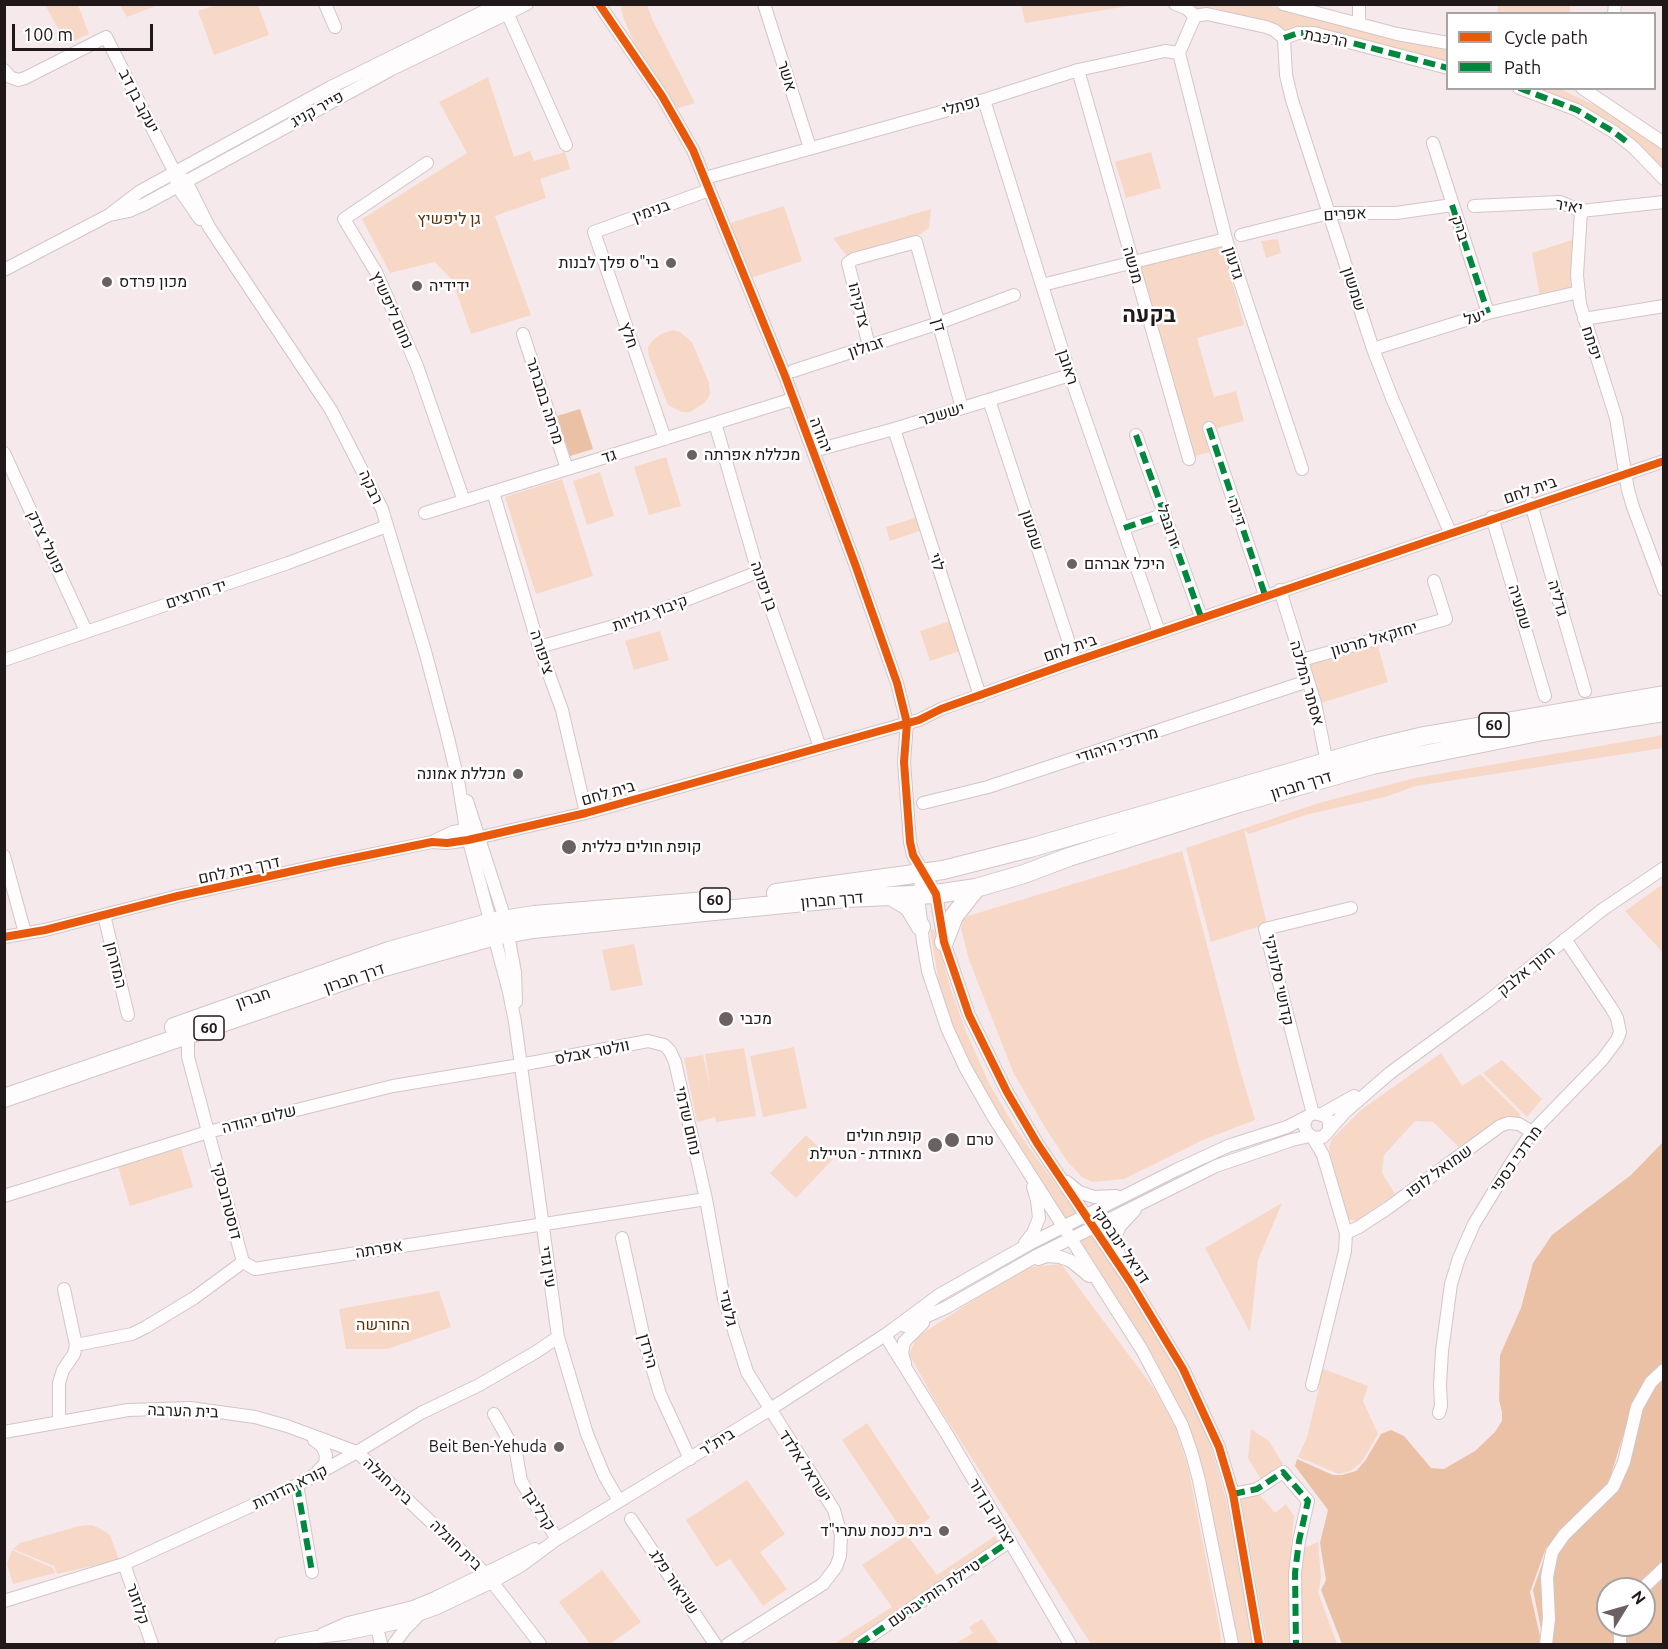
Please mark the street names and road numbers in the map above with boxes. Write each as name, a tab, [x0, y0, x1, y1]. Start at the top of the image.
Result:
street label: הרכבת	[1303, 25, 1349, 51]
street label: אשר	[773, 58, 801, 94]
street label: יעקב בן דב	[115, 66, 163, 136]
street label: פייר קניג	[287, 87, 347, 131]
street label: נפתלי	[940, 91, 982, 121]
street label: יאיר	[1554, 194, 1584, 218]
street label: בנימין	[630, 195, 672, 227]
street label: אפרים	[1323, 203, 1367, 225]
street label: ברק	[1447, 213, 1473, 243]
street label: מנשה	[1119, 244, 1147, 286]
street label: גדעון	[1220, 244, 1248, 282]
street label: שמשון	[1338, 265, 1370, 313]
street label: נחום ליפשיץ	[366, 268, 418, 352]
street label: צדקיהו	[844, 280, 874, 330]
street label: יעל	[1462, 305, 1488, 329]
street label: דן	[928, 316, 950, 334]
street label: חלץ	[616, 319, 642, 351]
street label: יפתח	[1578, 324, 1606, 362]
street label: זבולון	[846, 332, 886, 362]
street label: ראובן	[1053, 347, 1083, 387]
street label: מרתה במברגר	[522, 355, 568, 447]
street label: יששכר	[917, 398, 967, 430]
street label: יהודה	[805, 414, 837, 456]
street label: גד	[599, 445, 619, 467]
street label: רבקה	[355, 467, 387, 507]
street label: בית לחם	[1501, 472, 1559, 508]
street label: דינה	[1223, 495, 1251, 529]
street label: זרובבל	[1153, 502, 1185, 550]
street label: פועלי צדק	[23, 507, 69, 577]
street label: שמעון	[1016, 507, 1048, 553]
street label: לוי	[925, 551, 949, 573]
street label: בן יפונה	[747, 559, 781, 613]
street label: יד חרוצים	[163, 575, 229, 613]
street label: גדליה	[1544, 578, 1572, 618]
street label: שמעיה	[1504, 582, 1536, 632]
street label: קיבוץ גלויות	[610, 591, 690, 635]
street label: יחזקאל מרטון	[1328, 617, 1420, 661]
street label: ציפורה	[526, 627, 558, 677]
street label: בית לחם	[1041, 630, 1099, 666]
street label: אסתר המלכה	[1286, 638, 1328, 728]
road number: 60	[1479, 713, 1509, 737]
street label: מרדכי היהודי	[1074, 723, 1160, 767]
street label: דרך חברון	[1268, 767, 1334, 803]
street label: בית לחם	[579, 776, 637, 810]
street label: דרך בית לחם	[197, 852, 281, 888]
road number: 60	[700, 888, 730, 912]
street label: דרך חברון	[800, 888, 864, 912]
street label: קדושי סלוניקי	[1260, 933, 1298, 1027]
street label: המזרחן	[101, 940, 131, 990]
street label: חנוך אלבק	[1493, 942, 1559, 1000]
street label: דרך חברון	[321, 959, 387, 997]
street label: חברון	[233, 983, 273, 1013]
road number: 60	[194, 1016, 224, 1040]
street label: וולטר אבלס	[553, 1035, 631, 1069]
street label: נחום שדמי	[671, 1085, 705, 1157]
street label: שלום יהודה	[220, 1100, 298, 1138]
street label: מרדכי כספי	[1486, 1122, 1546, 1196]
street label: שמואל לופו	[1402, 1140, 1476, 1202]
street label: דוסטרובסקי	[208, 1160, 246, 1242]
street label: דניאל ינובסקי	[1088, 1202, 1154, 1288]
street label: אפרתה	[354, 1236, 404, 1262]
street label: עין גדי	[535, 1245, 561, 1289]
street label: גלעדי	[714, 1288, 742, 1328]
street label: הירדן	[634, 1332, 662, 1370]
street label: בית הערבה	[147, 1400, 219, 1422]
street label: בית"ר	[696, 1424, 738, 1460]
street label: ישראל אלדד	[774, 1426, 836, 1506]
street label: בית חגלה	[359, 1453, 417, 1509]
street label: קורא הדורות	[249, 1461, 331, 1513]
street label: יצחק בן דור	[965, 1475, 1019, 1549]
street label: קרליבך	[518, 1484, 560, 1534]
street label: בית חוגלה	[426, 1515, 486, 1575]
street label: שניאור פלג	[645, 1546, 703, 1618]
street label: טיילת רותי ברעם	[884, 1555, 984, 1631]
street label: קלוזנר	[122, 1581, 154, 1627]

